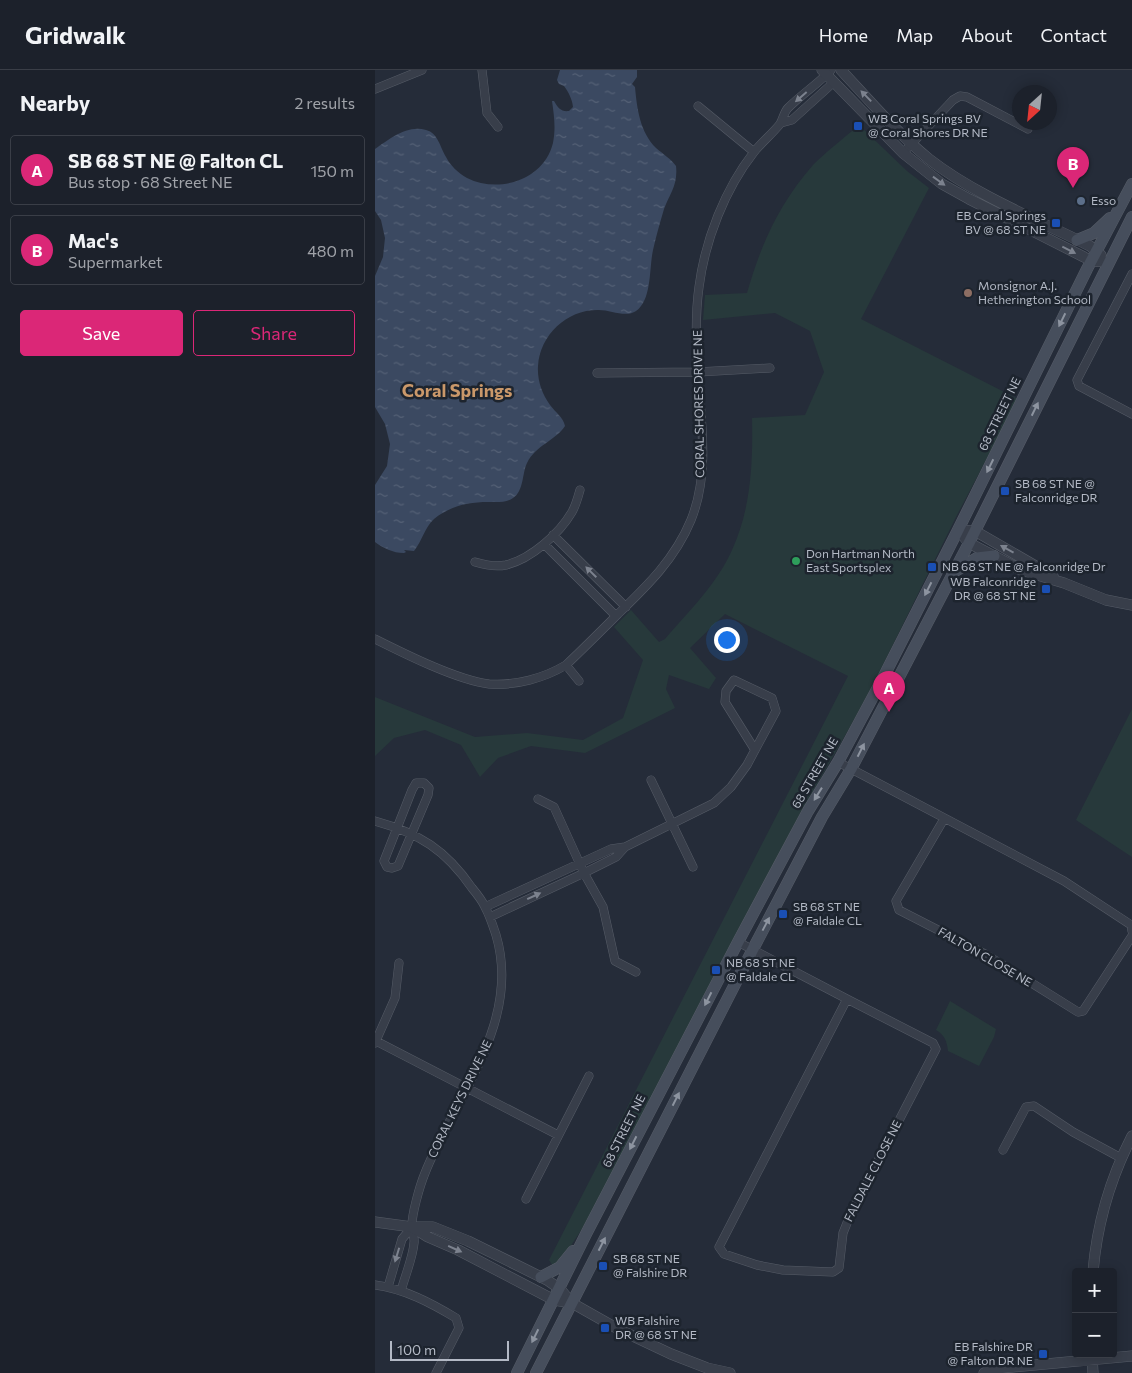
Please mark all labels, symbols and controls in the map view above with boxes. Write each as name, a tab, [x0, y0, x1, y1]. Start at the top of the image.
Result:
text: Gridwalk	[25, 20, 126, 49]
text: Home	[819, 24, 868, 46]
text: Map	[896, 24, 933, 46]
text: About	[961, 24, 1013, 46]
text: Contact	[1041, 24, 1107, 46]
north arrow	[1012, 85, 1057, 130]
text: Nearby	[20, 90, 90, 115]
one-way arrow	[794, 91, 807, 102]
one-way arrow	[860, 91, 872, 103]
text: 2 results	[294, 93, 355, 112]
place label: WB Coral Springs BV @ Coral Shores DR NE	[868, 111, 988, 139]
marker: WB Coral Springs BV @ Coral Shores DR NE	[852, 120, 864, 132]
pin: B	[1057, 147, 1089, 188]
text: SB 68 ST NE @ Falton CL	[68, 149, 283, 172]
text: A	[31, 161, 43, 180]
text: 150 m	[311, 161, 354, 180]
text: Bus stop · 68 Street NE	[68, 172, 233, 191]
one-way arrow	[932, 176, 946, 186]
place label: Esso	[1091, 193, 1116, 207]
marker: Esso	[1075, 195, 1087, 207]
place label: EB Coral Springs BV @ 68 ST NE	[956, 208, 1046, 236]
marker: EB Coral Springs BV @ 68 ST NE	[1050, 217, 1062, 229]
text: Mac's	[68, 229, 118, 252]
text: B	[32, 241, 42, 260]
text: 480 m	[307, 241, 354, 260]
one-way arrow	[1062, 246, 1076, 254]
text: Supermarket	[68, 252, 163, 271]
place label: Monsignor A.J. Hetherington School	[978, 278, 1091, 306]
marker: Monsignor A.J. Hetherington School	[962, 287, 974, 299]
button: Save	[20, 310, 183, 356]
button: Share	[193, 310, 355, 356]
one-way arrow	[1058, 313, 1066, 327]
street label: CORAL SHORES DRIVE NE	[690, 330, 706, 478]
street label: 68 STREET NE	[975, 375, 1023, 453]
district label: Coral Springs	[402, 379, 512, 401]
one-way arrow	[1032, 402, 1040, 416]
one-way arrow	[986, 459, 994, 473]
place label: SB 68 ST NE @ Falconridge DR	[1015, 476, 1098, 504]
marker: SB 68 ST NE @ Falconridge DR	[999, 485, 1011, 497]
one-way arrow	[1000, 545, 1015, 553]
place label: Don Hartman North East Sportsplex	[806, 546, 915, 574]
marker: Don Hartman North East Sportsplex	[790, 555, 802, 567]
place label: NB 68 ST NE @ Falconridge Dr	[942, 559, 1106, 573]
marker: NB 68 ST NE @ Falconridge Dr	[926, 561, 938, 573]
one-way arrow	[585, 566, 597, 578]
place label: WB Falconridge DR @ 68 ST NE	[950, 574, 1036, 602]
one-way arrow	[924, 582, 932, 597]
marker: WB Falconridge DR @ 68 ST NE	[1040, 583, 1052, 595]
your location	[714, 627, 740, 653]
pin: A	[873, 671, 905, 712]
street label: 68 STREET NE	[788, 734, 840, 811]
one-way arrow	[857, 743, 865, 757]
one-way arrow	[813, 787, 823, 801]
one-way arrow	[527, 892, 541, 900]
place label: SB 68 ST NE @ Faldale CL	[793, 899, 862, 927]
marker: SB 68 ST NE @ Faldale CL	[777, 908, 789, 920]
one-way arrow	[762, 916, 770, 931]
street label: FALTON CLOSE NE	[936, 924, 1035, 989]
place label: NB 68 ST NE @ Faldale CL	[726, 955, 795, 983]
marker: NB 68 ST NE @ Faldale CL	[710, 964, 722, 976]
one-way arrow	[704, 992, 712, 1006]
street label: CORAL KEYS DRIVE NE	[424, 1037, 494, 1160]
street label: 68 STREET NE	[599, 1092, 647, 1169]
one-way arrow	[672, 1092, 680, 1106]
street label: FALDALE CLOSE NE	[840, 1118, 904, 1224]
one-way arrow	[629, 1136, 637, 1150]
one-way arrow	[598, 1237, 606, 1251]
one-way arrow	[448, 1245, 462, 1253]
one-way arrow	[392, 1248, 400, 1263]
place label: SB 68 ST NE @ Falshire DR	[613, 1251, 687, 1279]
marker: SB 68 ST NE @ Falshire DR	[597, 1260, 609, 1272]
map controls	[1072, 1268, 1117, 1358]
button: +	[1072, 1268, 1117, 1313]
place label: WB Falshire DR @ 68 ST NE	[615, 1313, 697, 1341]
button: −	[1072, 1313, 1117, 1358]
marker: WB Falshire DR @ 68 ST NE	[599, 1322, 611, 1334]
one-way arrow	[531, 1329, 539, 1343]
scale bar	[390, 1338, 509, 1361]
place label: EB Falshire DR @ Falton DR NE	[948, 1339, 1033, 1367]
text: 100 m	[397, 1341, 436, 1358]
marker: EB Falshire DR @ Falton DR NE	[1037, 1348, 1049, 1360]

